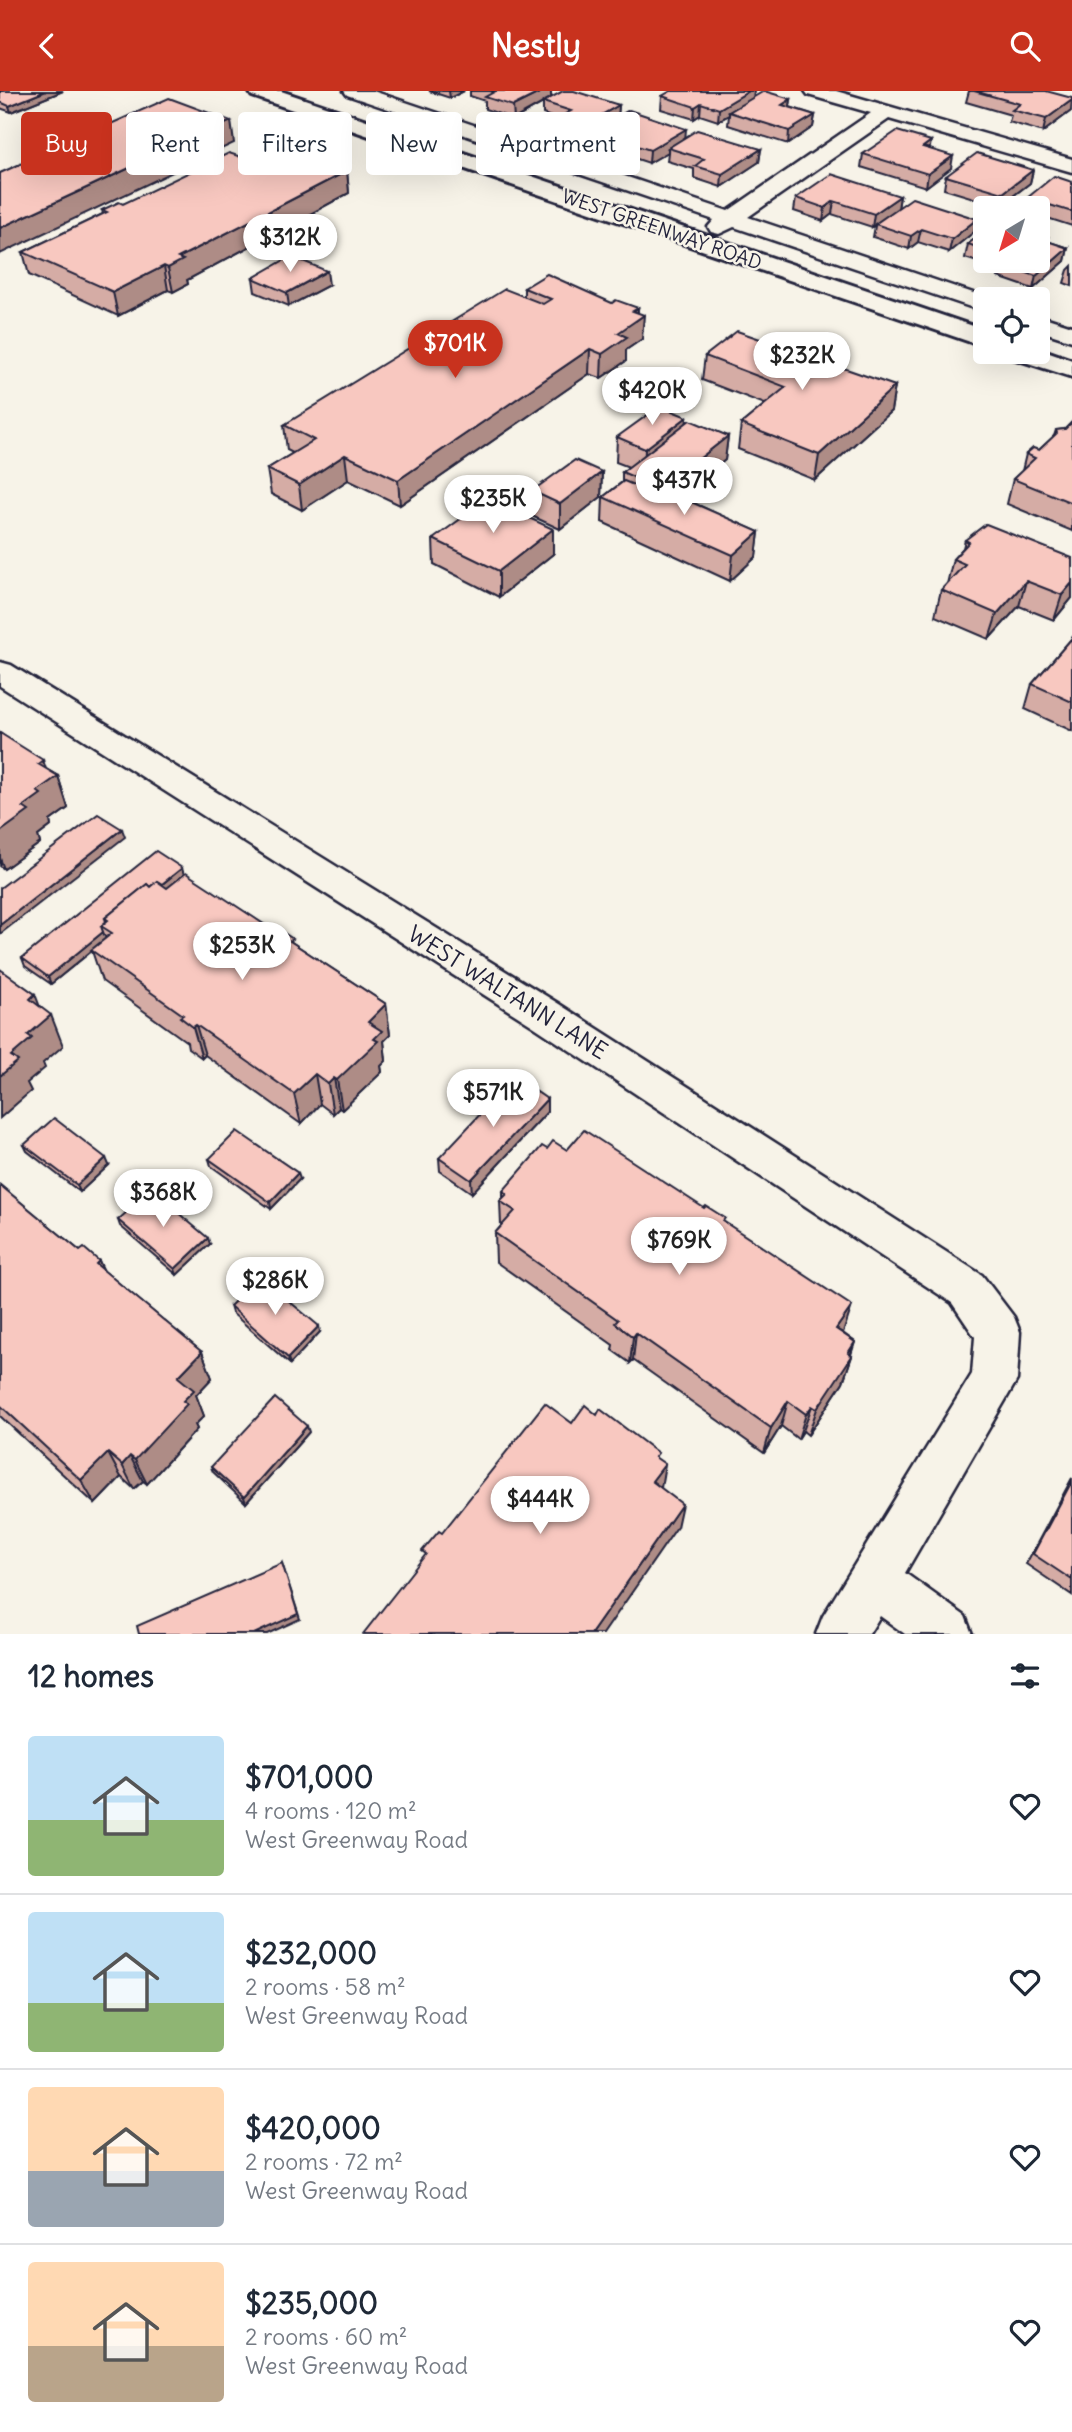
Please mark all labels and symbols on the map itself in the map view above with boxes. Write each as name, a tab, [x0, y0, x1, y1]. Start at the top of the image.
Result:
street label: WEST GREENWAY ROAD	[559, 183, 765, 275]
north arrow	[973, 196, 1050, 273]
pin: $312K	[241, 215, 339, 274]
pin: $701K	[406, 321, 504, 380]
pin: $232K	[753, 333, 851, 392]
pin: $420K	[603, 367, 701, 427]
pin: $437K	[635, 457, 733, 517]
pin: $235K	[444, 475, 542, 535]
street label: WEST WALTANN LANE	[403, 919, 613, 1065]
pin: $253K	[193, 923, 291, 982]
pin: $571K	[444, 1069, 542, 1129]
pin: $368K	[114, 1169, 212, 1229]
pin: $769K	[630, 1217, 728, 1277]
pin: $286K	[226, 1257, 324, 1317]
pin: $444K	[491, 1477, 589, 1536]

